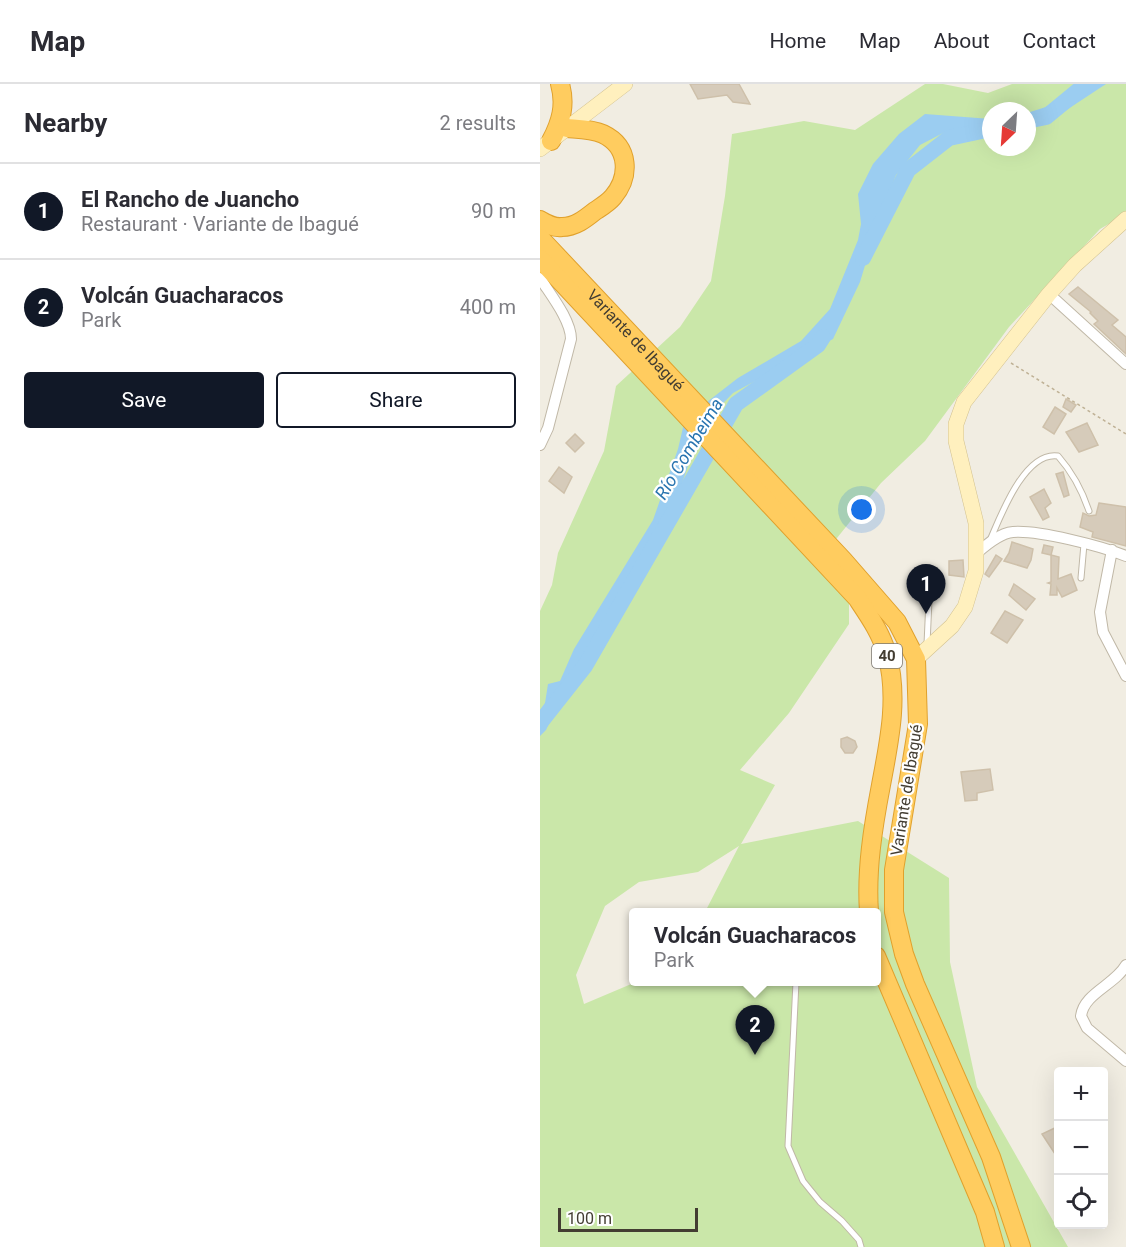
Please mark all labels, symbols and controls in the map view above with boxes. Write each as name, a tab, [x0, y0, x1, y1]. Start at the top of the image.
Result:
text: Map	[30, 25, 85, 58]
text: Home	[770, 29, 826, 53]
text: Map	[859, 29, 901, 53]
text: About	[934, 29, 990, 53]
text: Contact	[1023, 29, 1096, 53]
north arrow	[982, 102, 1036, 156]
text: Nearby	[24, 108, 107, 138]
text: 2 results	[440, 111, 516, 135]
text: El Rancho de Juancho	[81, 187, 299, 212]
text: 1	[38, 199, 49, 223]
text: 90 m	[471, 199, 516, 223]
text: Restaurant · Variante de Ibagué	[81, 212, 359, 236]
text: Volcán Guacharacos	[81, 283, 283, 308]
street label: Variante de Ibagué	[583, 285, 688, 395]
text: 2	[38, 295, 49, 319]
text: 400 m	[460, 295, 516, 319]
text: Park	[81, 308, 121, 332]
button: Save	[24, 372, 264, 428]
button: Share	[276, 372, 516, 428]
water label: Río Combeima	[650, 394, 727, 503]
your location	[847, 495, 876, 524]
pin: 1	[906, 564, 946, 614]
road number: 40	[872, 644, 902, 668]
street label: Variante de Ibagué	[887, 723, 926, 857]
popup	[629, 908, 881, 986]
text: Volcán Guacharacos	[654, 923, 856, 948]
text: Park	[654, 948, 694, 972]
pin: 2	[736, 1006, 774, 1055]
map controls	[1054, 1067, 1108, 1229]
button: +	[1054, 1067, 1108, 1121]
button: −	[1054, 1121, 1108, 1175]
button: locate	[1054, 1175, 1108, 1229]
scale bar	[558, 1205, 698, 1232]
text: 100 m	[567, 1209, 612, 1228]

